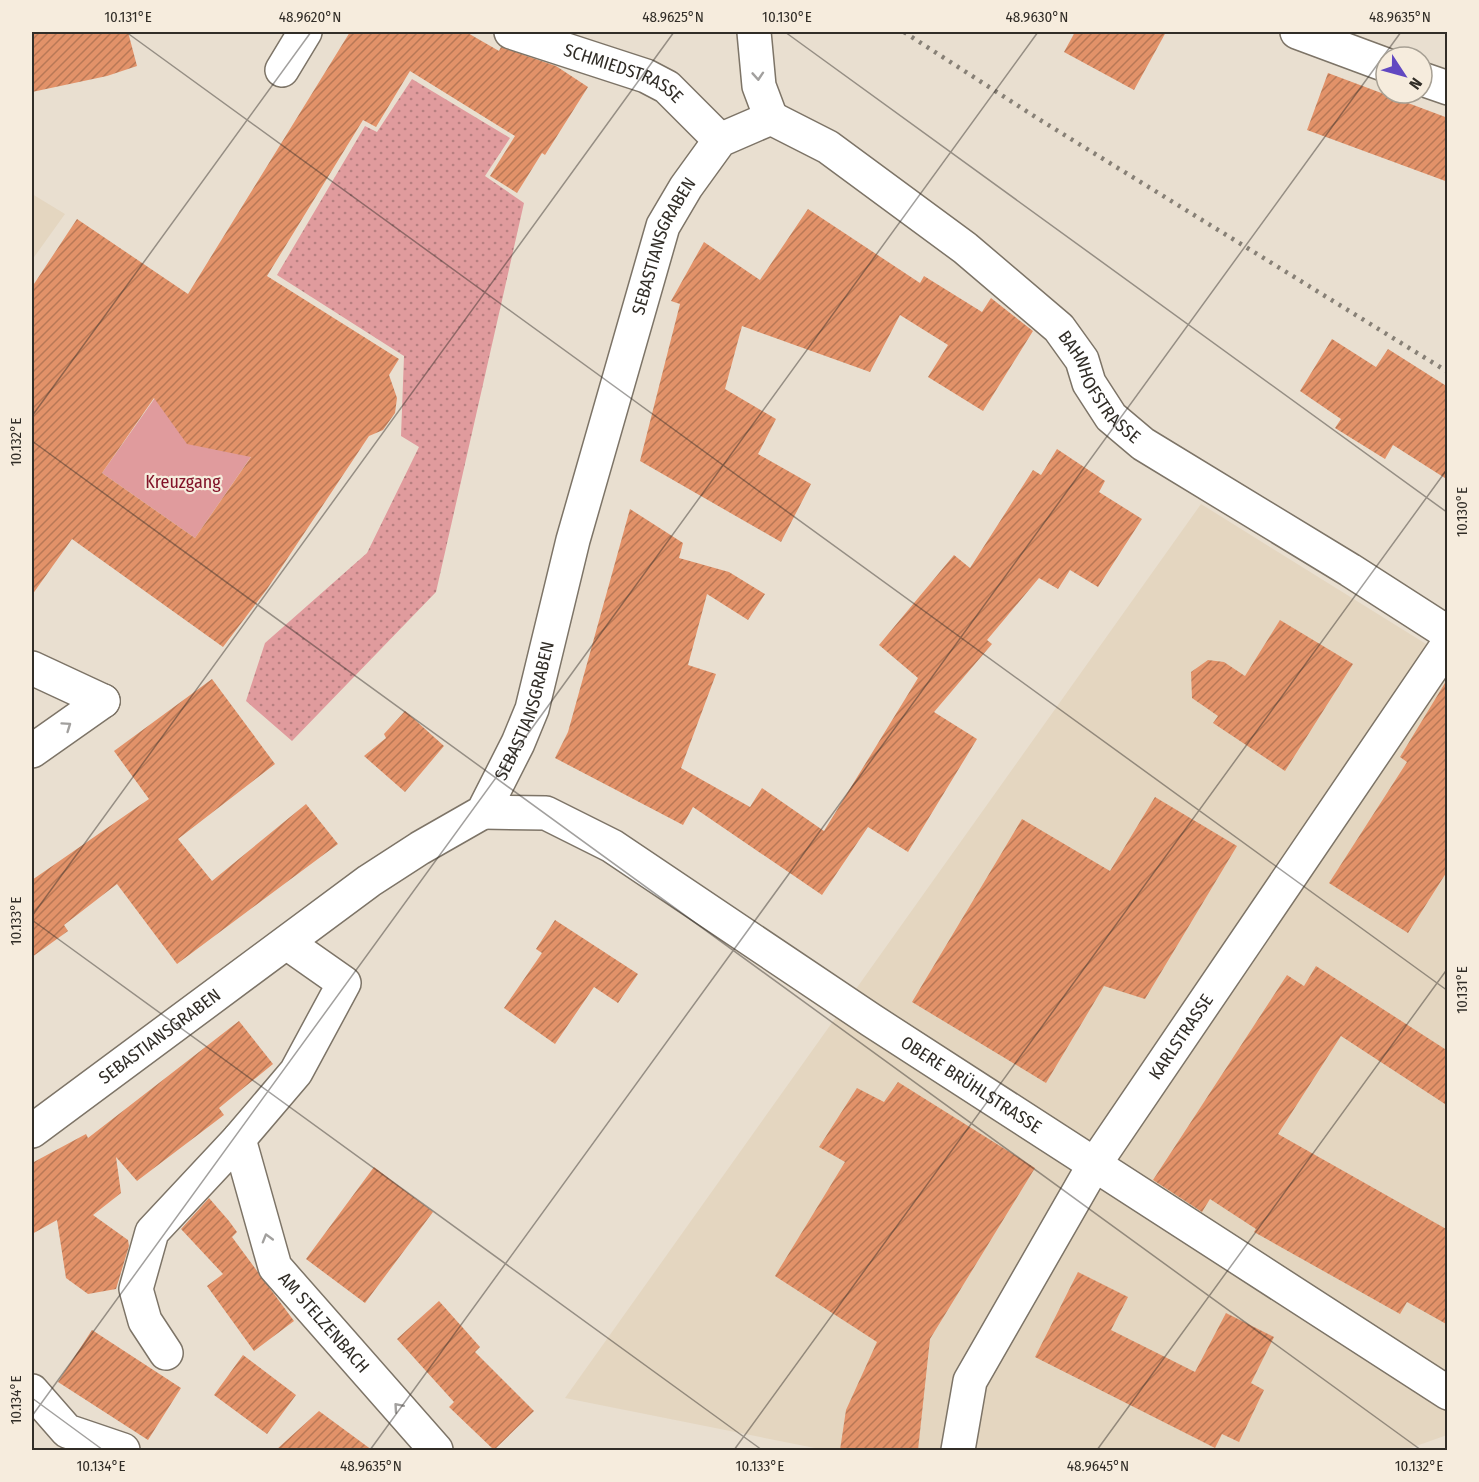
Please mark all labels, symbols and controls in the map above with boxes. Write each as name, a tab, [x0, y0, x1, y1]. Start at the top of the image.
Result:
text: 10.131°E	[104, 8, 152, 26]
text: 48.9620°N	[279, 8, 341, 26]
text: 48.9625°N	[642, 8, 704, 26]
text: 10.130°E	[762, 8, 812, 26]
text: 48.9630°N	[1006, 8, 1068, 26]
text: 48.9635°N	[1369, 8, 1431, 26]
street label: SCHMIEDSTRASSE	[561, 39, 688, 108]
north arrow	[1374, 45, 1434, 105]
one-way arrow	[751, 71, 764, 80]
text: N	[1405, 74, 1426, 93]
street label: SEBASTIANSGRABEN	[627, 173, 700, 317]
street label: BAHNHOFSTRASSE	[1053, 326, 1145, 448]
text: 10.132°E	[7, 418, 25, 466]
park label: Kreuzgang	[145, 471, 221, 493]
text: 10.130°E	[1453, 487, 1471, 537]
street label: SEBASTIANSGRABEN	[490, 639, 559, 784]
one-way arrow	[61, 722, 72, 733]
text: 10.133°E	[7, 897, 25, 945]
text: 10.131°E	[1453, 966, 1471, 1014]
street label: SEBASTIANSGRABEN	[94, 984, 225, 1089]
street label: KARLSTRASSE	[1144, 990, 1218, 1084]
street label: OBERE BRÜHLSTRASSE	[897, 1031, 1046, 1138]
one-way arrow	[262, 1233, 274, 1244]
street label: AM STELZENBACH	[274, 1268, 374, 1377]
text: 10.134°E	[7, 1375, 25, 1425]
one-way arrow	[394, 1402, 405, 1413]
text: 10.134°E	[76, 1457, 126, 1475]
text: 48.9635°N	[340, 1457, 402, 1475]
text: 10.133°E	[736, 1457, 784, 1475]
text: 48.9645°N	[1067, 1457, 1129, 1475]
text: 10.132°E	[1395, 1457, 1443, 1475]

